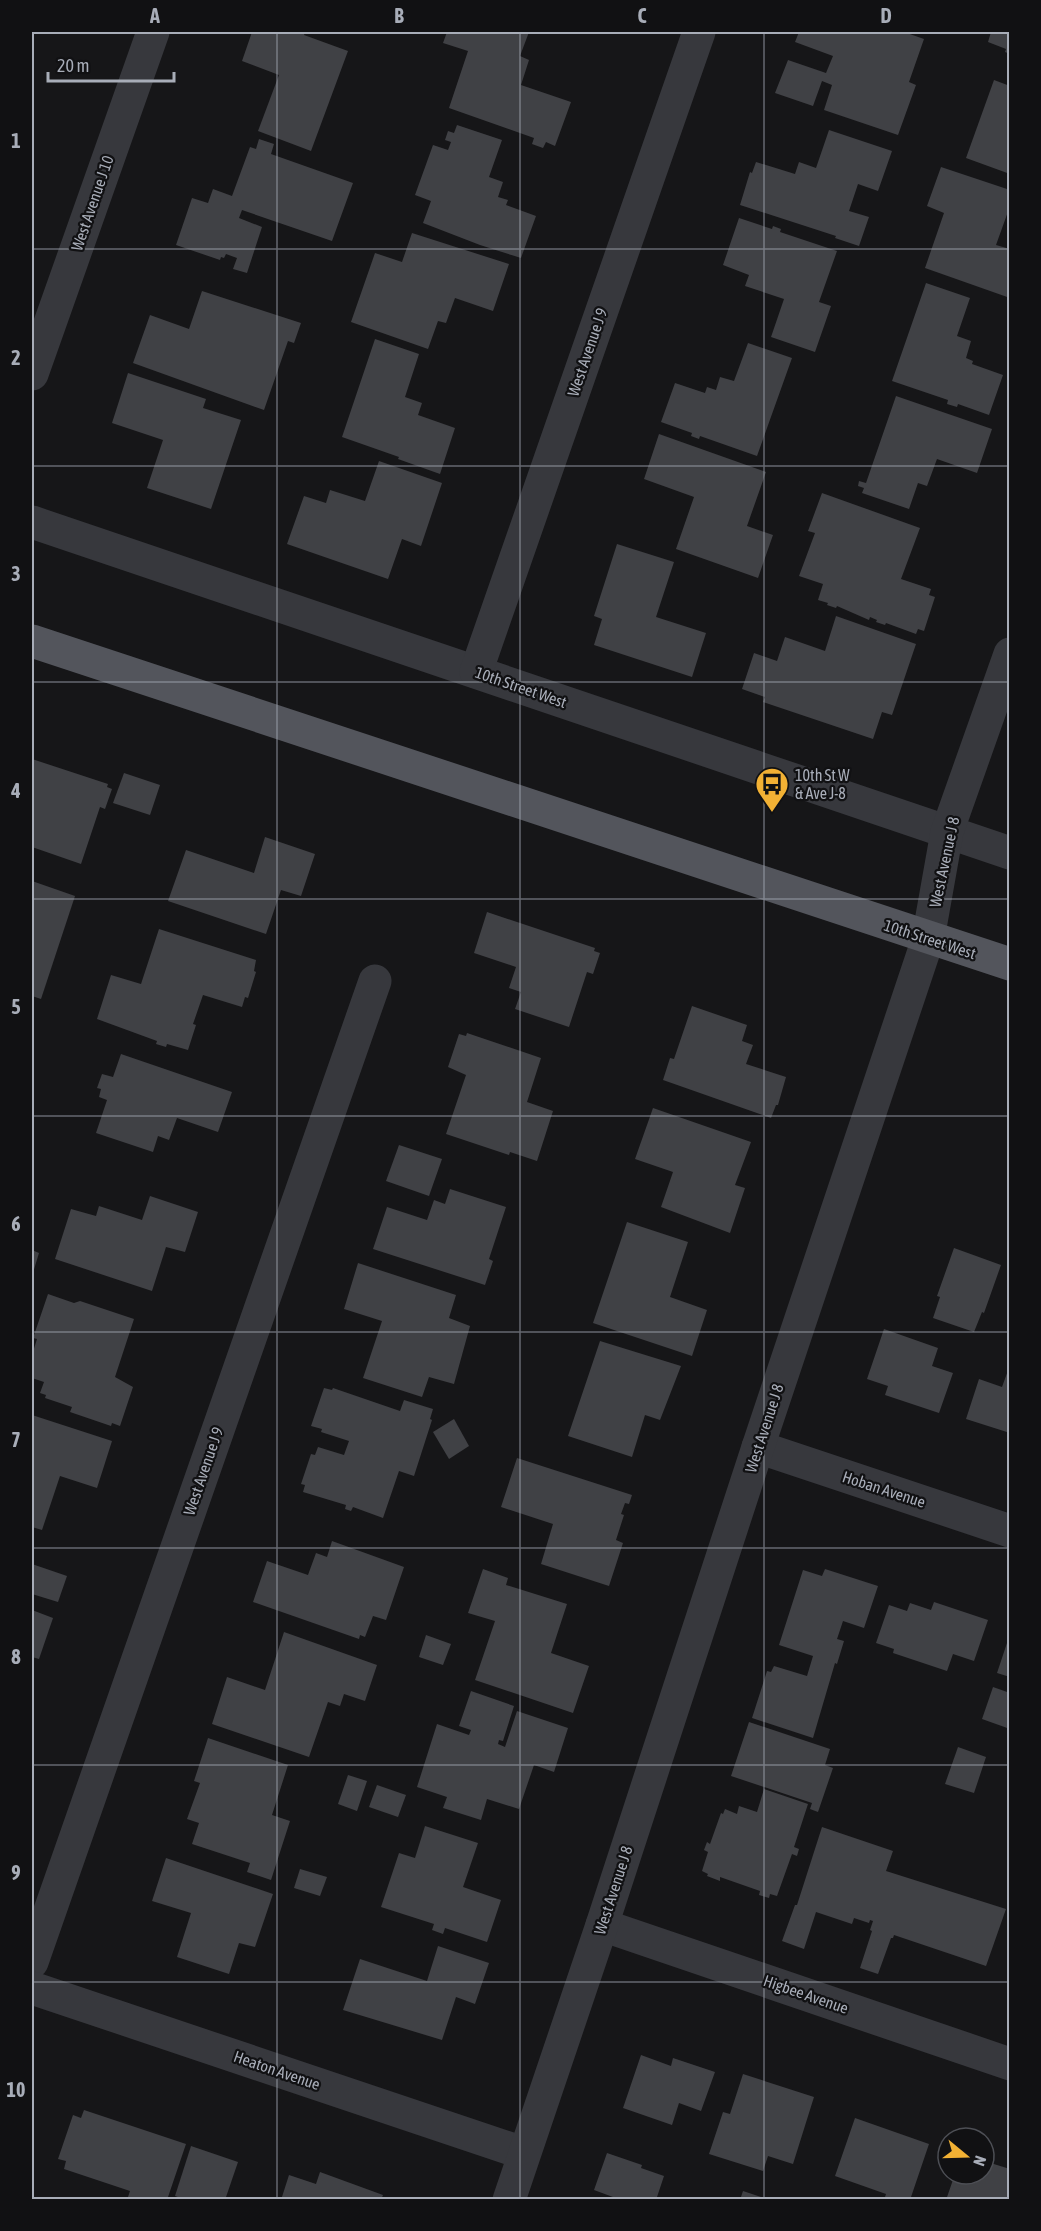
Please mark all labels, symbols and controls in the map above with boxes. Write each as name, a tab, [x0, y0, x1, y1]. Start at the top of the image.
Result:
text: A	[149, 4, 160, 27]
text: B	[394, 4, 404, 27]
text: C	[638, 4, 647, 27]
text: D	[880, 4, 892, 27]
scale bar	[48, 45, 174, 83]
text: 20 m	[57, 55, 89, 76]
text: 1	[11, 129, 21, 152]
street label: West Avenue J 10	[67, 153, 117, 253]
street label: West Avenue J 9	[563, 306, 611, 398]
text: 2	[11, 346, 21, 369]
text: 3	[11, 562, 21, 585]
street label: 10th Street West	[473, 663, 569, 711]
bus stop icon: 10th St W & Ave J-8	[754, 766, 790, 813]
place label: 10th St W & Ave J-8	[795, 766, 850, 802]
text: 4	[10, 779, 21, 802]
street label: West Avenue J 8	[926, 815, 962, 909]
street label: 10th Street West	[882, 916, 979, 962]
text: 5	[11, 995, 21, 1018]
text: 6	[11, 1212, 21, 1235]
street label: West Avenue J 8	[741, 1381, 787, 1475]
street label: West Avenue J 9	[179, 1425, 227, 1517]
text: 7	[11, 1428, 21, 1451]
street label: Hoban Avenue	[840, 1467, 928, 1511]
text: 8	[11, 1645, 21, 1668]
street label: West Avenue J 8	[590, 1843, 636, 1937]
text: 9	[11, 1861, 21, 1884]
street label: Higbee Avenue	[761, 1971, 851, 2018]
street label: Heaton Avenue	[231, 2047, 323, 2093]
text: 10	[7, 2078, 25, 2101]
north arrow	[936, 2126, 996, 2186]
text: N	[970, 2153, 990, 2168]

